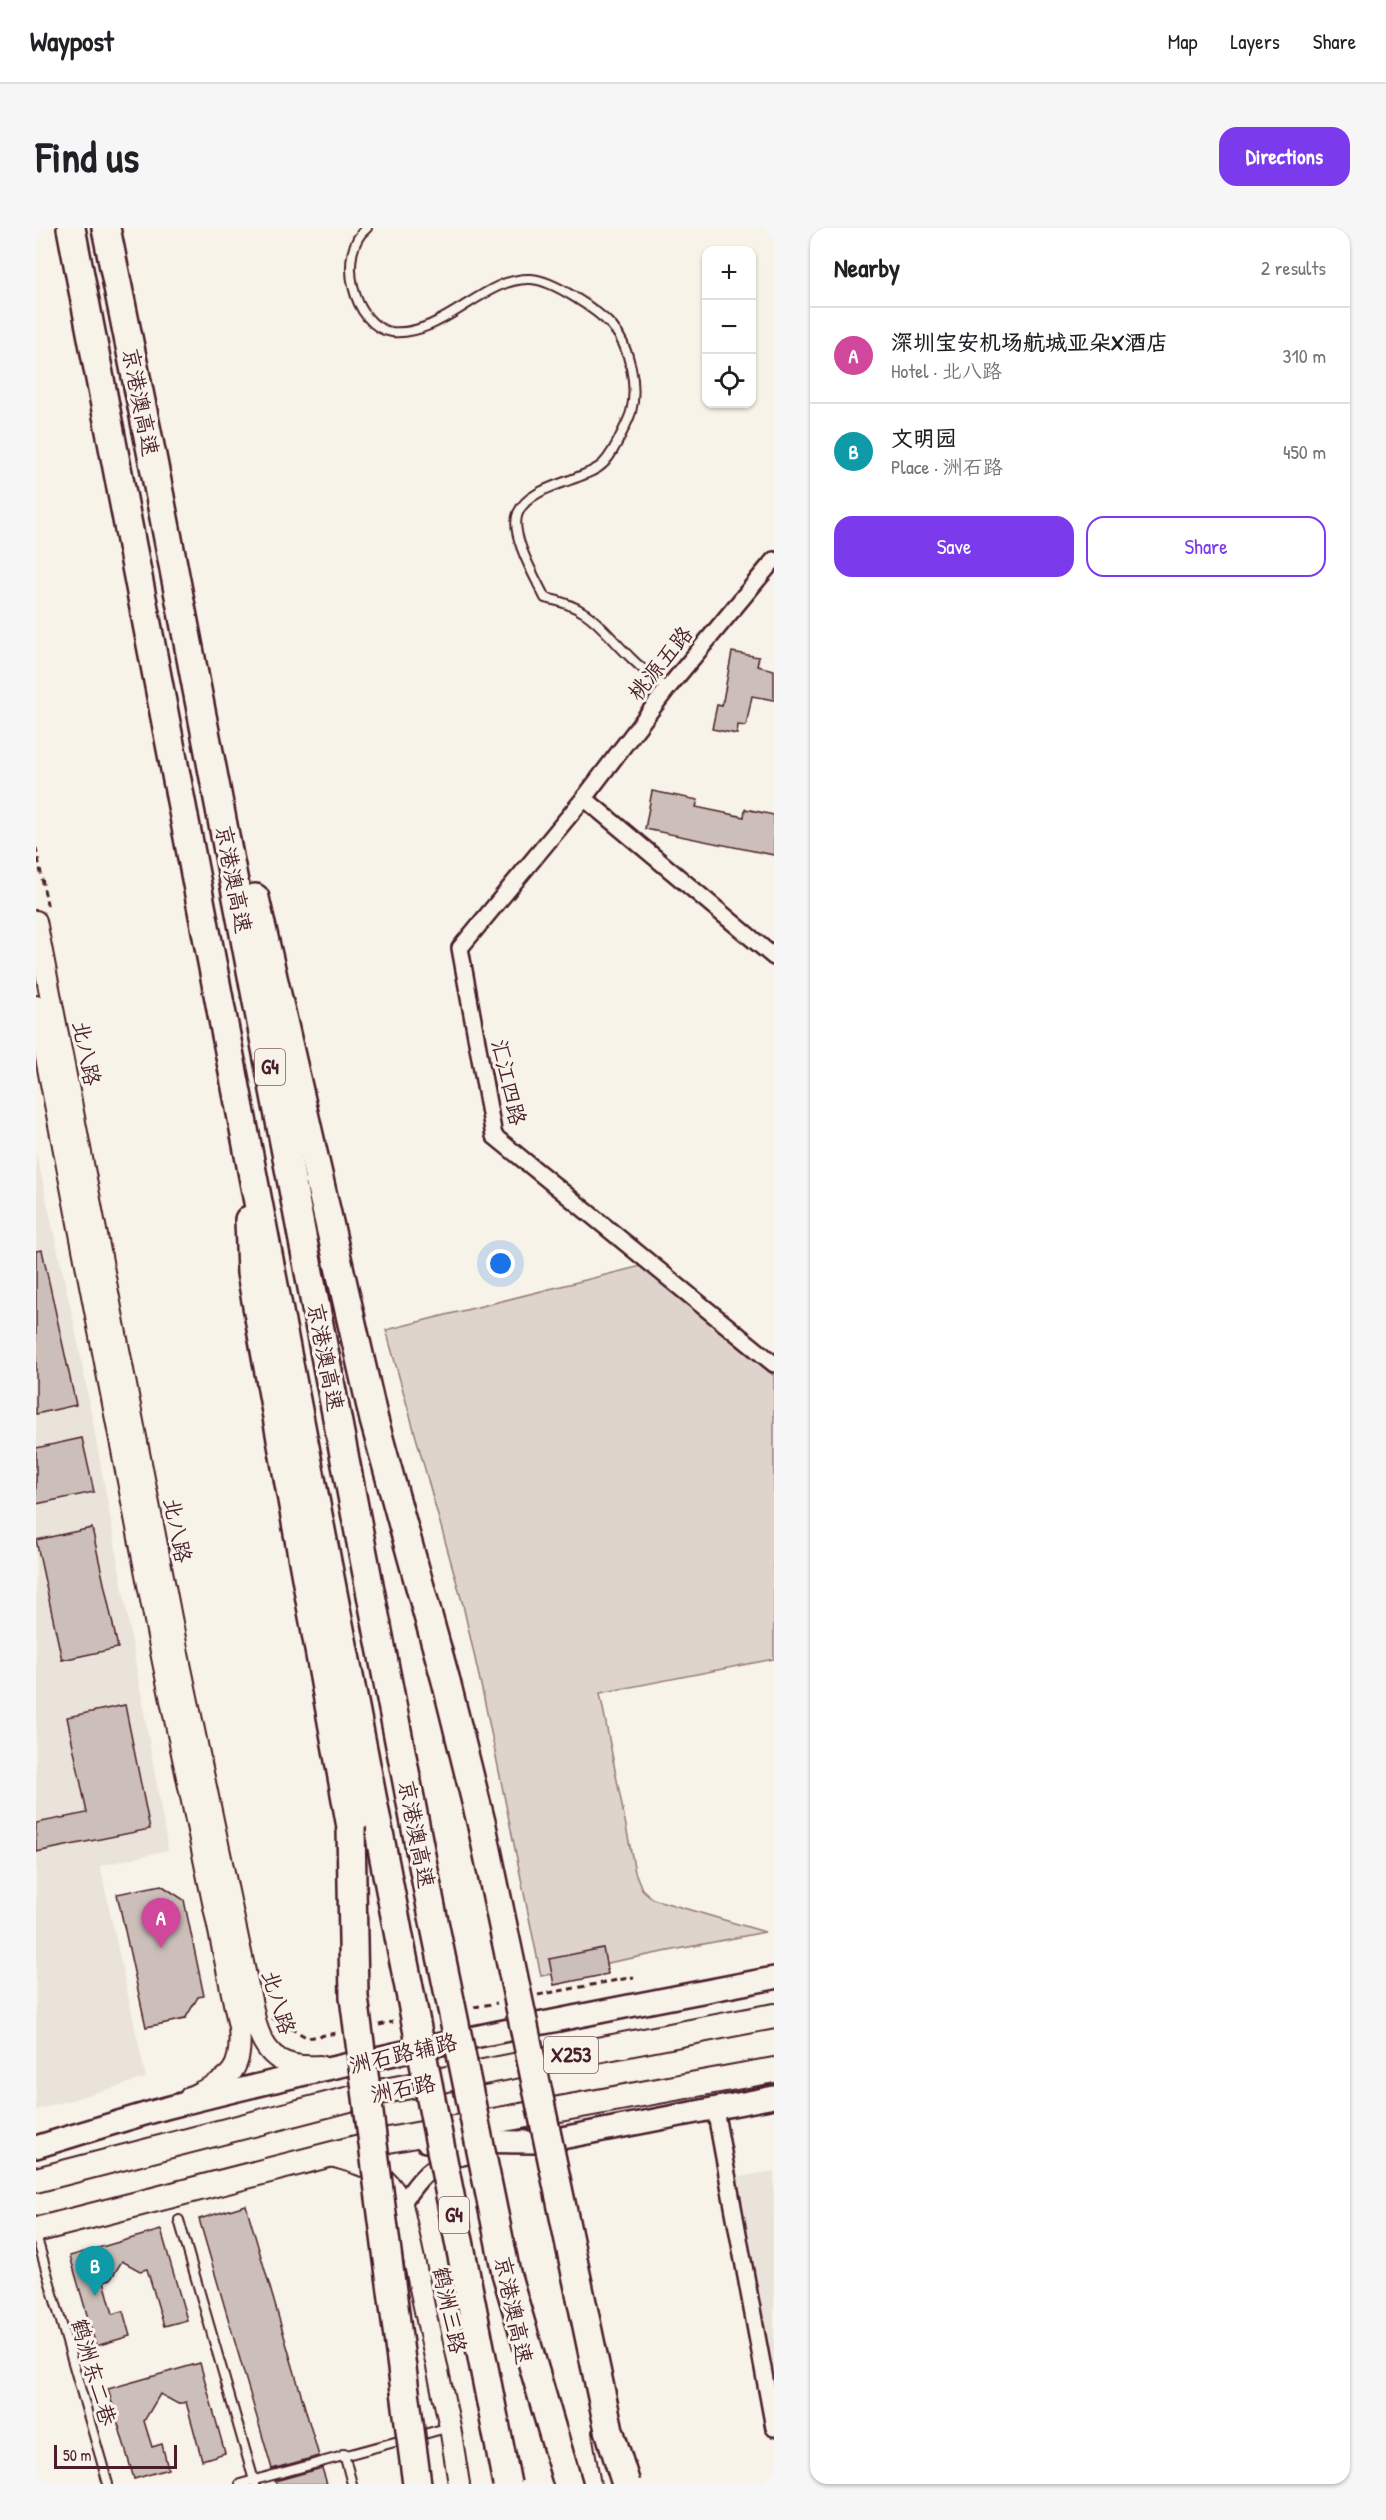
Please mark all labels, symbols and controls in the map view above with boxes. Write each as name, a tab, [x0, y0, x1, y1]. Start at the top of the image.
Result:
text: Waypost	[30, 22, 114, 60]
text: Map	[1168, 27, 1197, 56]
text: Layers	[1230, 27, 1280, 56]
text: Share	[1313, 27, 1356, 56]
button: Directions	[1219, 127, 1350, 186]
text: Find us	[36, 128, 139, 185]
map controls	[702, 246, 756, 408]
button: +	[702, 246, 756, 300]
text: Nearby	[834, 250, 900, 285]
text: 2 results	[1261, 254, 1326, 281]
button: −	[702, 300, 756, 354]
text: 深圳宝安机场航城亚朵X酒店	[891, 327, 1168, 357]
text: A	[849, 342, 858, 369]
text: 310 m	[1283, 342, 1326, 369]
street label: 京港澳高速	[116, 345, 166, 459]
button: locate	[702, 354, 756, 408]
text: Hotel · 北八路	[891, 357, 1002, 384]
text: 文明园	[891, 423, 957, 453]
text: B	[848, 438, 859, 465]
text: 450 m	[1283, 438, 1326, 465]
text: Place · 洲石路	[891, 453, 1003, 480]
button: Save	[834, 516, 1074, 577]
button: Share	[1086, 516, 1326, 577]
street label: 桃源五路	[621, 619, 699, 707]
street label: 京港澳高速	[209, 822, 259, 936]
street label: 北八路	[66, 1018, 108, 1088]
street label: 汇江四路	[484, 1036, 534, 1128]
road number: G4	[255, 1049, 285, 1085]
your location	[486, 1249, 515, 1278]
street label: 京港澳高速	[301, 1300, 351, 1414]
street label: 北八路	[157, 1495, 199, 1565]
street label: 京港澳高速	[392, 1777, 442, 1891]
pin: A	[142, 1898, 180, 1948]
street label: 北八路	[255, 1966, 303, 2038]
street label: 洲石路辅路	[346, 2026, 460, 2080]
road number: X253	[544, 2037, 598, 2073]
street label: 洲石路	[368, 2067, 438, 2109]
road number: G4	[439, 2197, 469, 2233]
pin: B	[76, 2246, 114, 2296]
street label: 京港澳高速	[488, 2253, 540, 2367]
street label: 鹤洲三路	[426, 2264, 474, 2356]
street label: 鹤洲东二巷	[64, 2315, 124, 2429]
scale bar	[54, 2442, 177, 2470]
text: 50 m	[63, 2444, 92, 2466]

